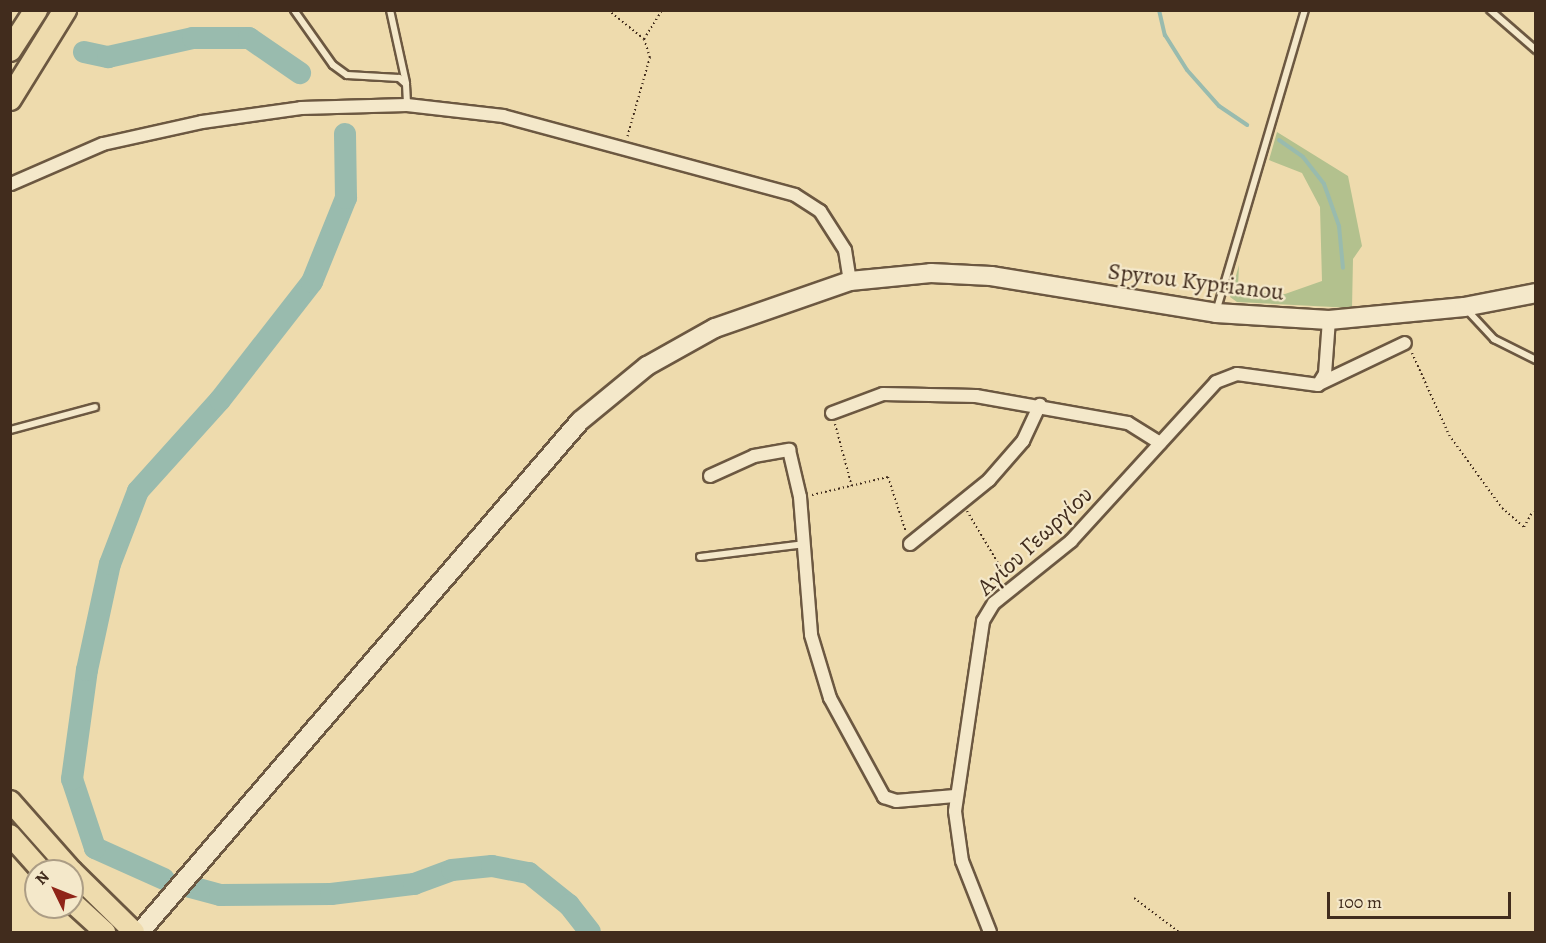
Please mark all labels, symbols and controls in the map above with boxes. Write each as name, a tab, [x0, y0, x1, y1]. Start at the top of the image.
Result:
street label: Spyrou Kyprianou	[1106, 257, 1286, 307]
street label: Αγίου Γεωργίου	[971, 480, 1099, 602]
north arrow	[24, 859, 84, 919]
text: N	[30, 866, 54, 890]
scale bar	[1330, 880, 1514, 918]
text: 100 m	[1338, 890, 1382, 914]

